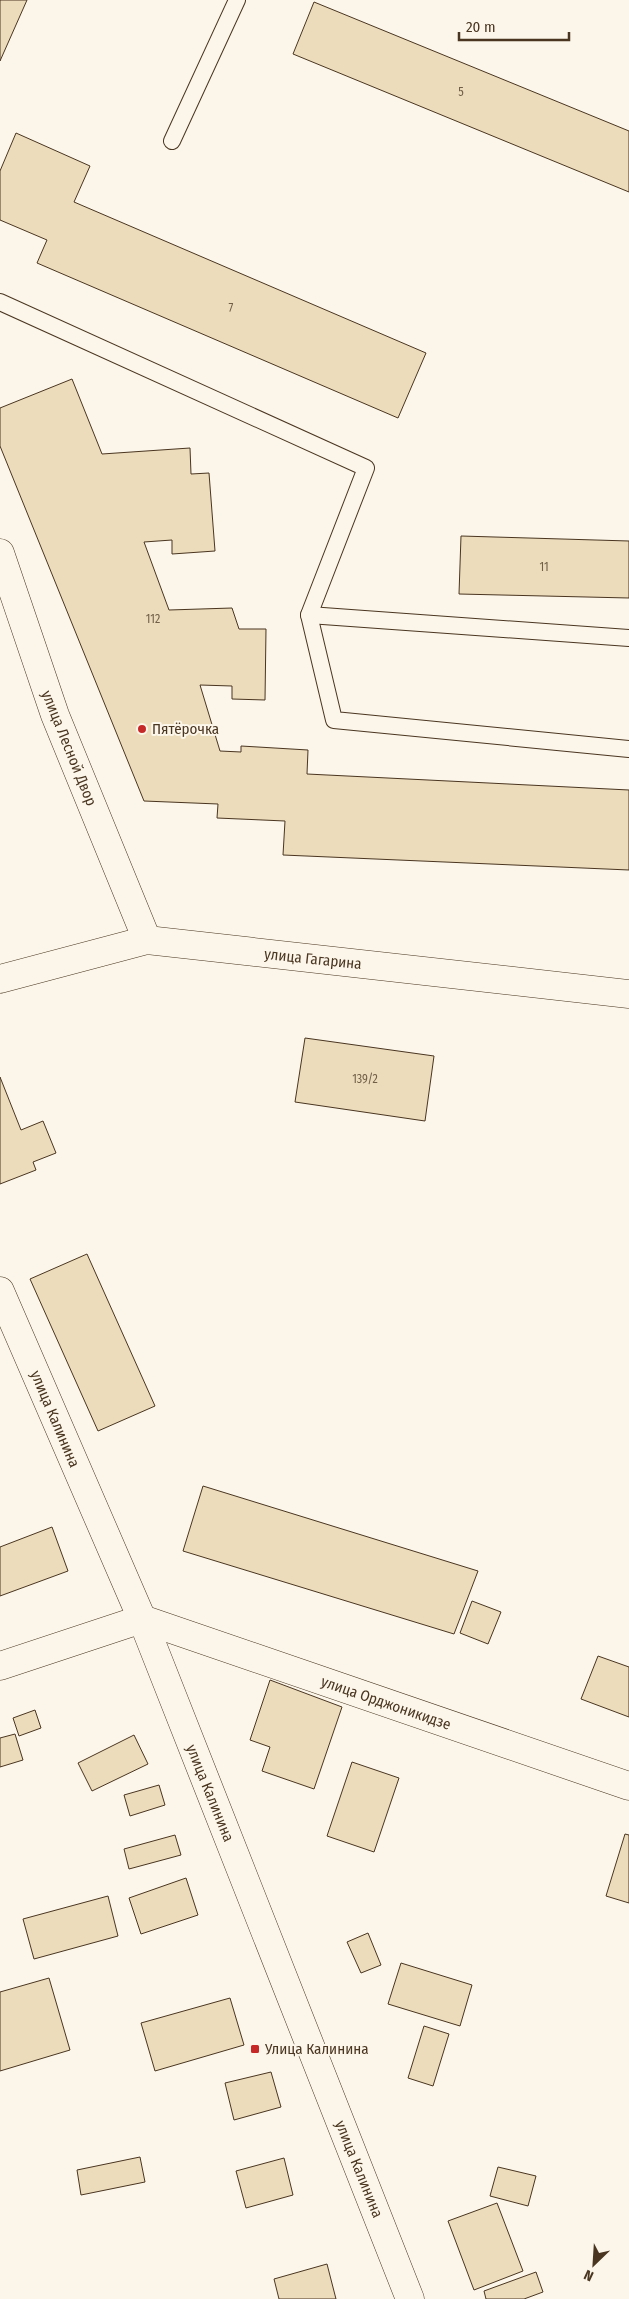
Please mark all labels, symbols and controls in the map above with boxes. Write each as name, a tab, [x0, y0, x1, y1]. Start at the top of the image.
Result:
scale bar	[459, 10, 569, 42]
text: 20 m	[466, 18, 496, 36]
house number: 5	[458, 85, 464, 99]
house number: 7	[229, 301, 234, 315]
house number: 11	[539, 560, 549, 574]
house number: 112	[146, 612, 160, 626]
street label: улица Лесной Двор	[38, 688, 100, 808]
place label: Пятёрочка	[152, 720, 219, 738]
marker: Пятёрочка	[136, 723, 148, 735]
street label: улица Гагарина	[263, 945, 363, 973]
house number: 139/2	[352, 1072, 378, 1086]
street label: улица Калинина	[26, 1368, 84, 1470]
street label: улица Орджоникидзе	[319, 1672, 453, 1734]
street label: улица Калинина	[182, 1742, 238, 1844]
place label: Улица Калинина	[264, 2040, 369, 2058]
marker: Улица Калинина	[249, 2043, 261, 2055]
street label: улица Калинина	[331, 2118, 387, 2220]
north arrow	[569, 2239, 619, 2289]
text: N	[581, 2266, 596, 2285]

